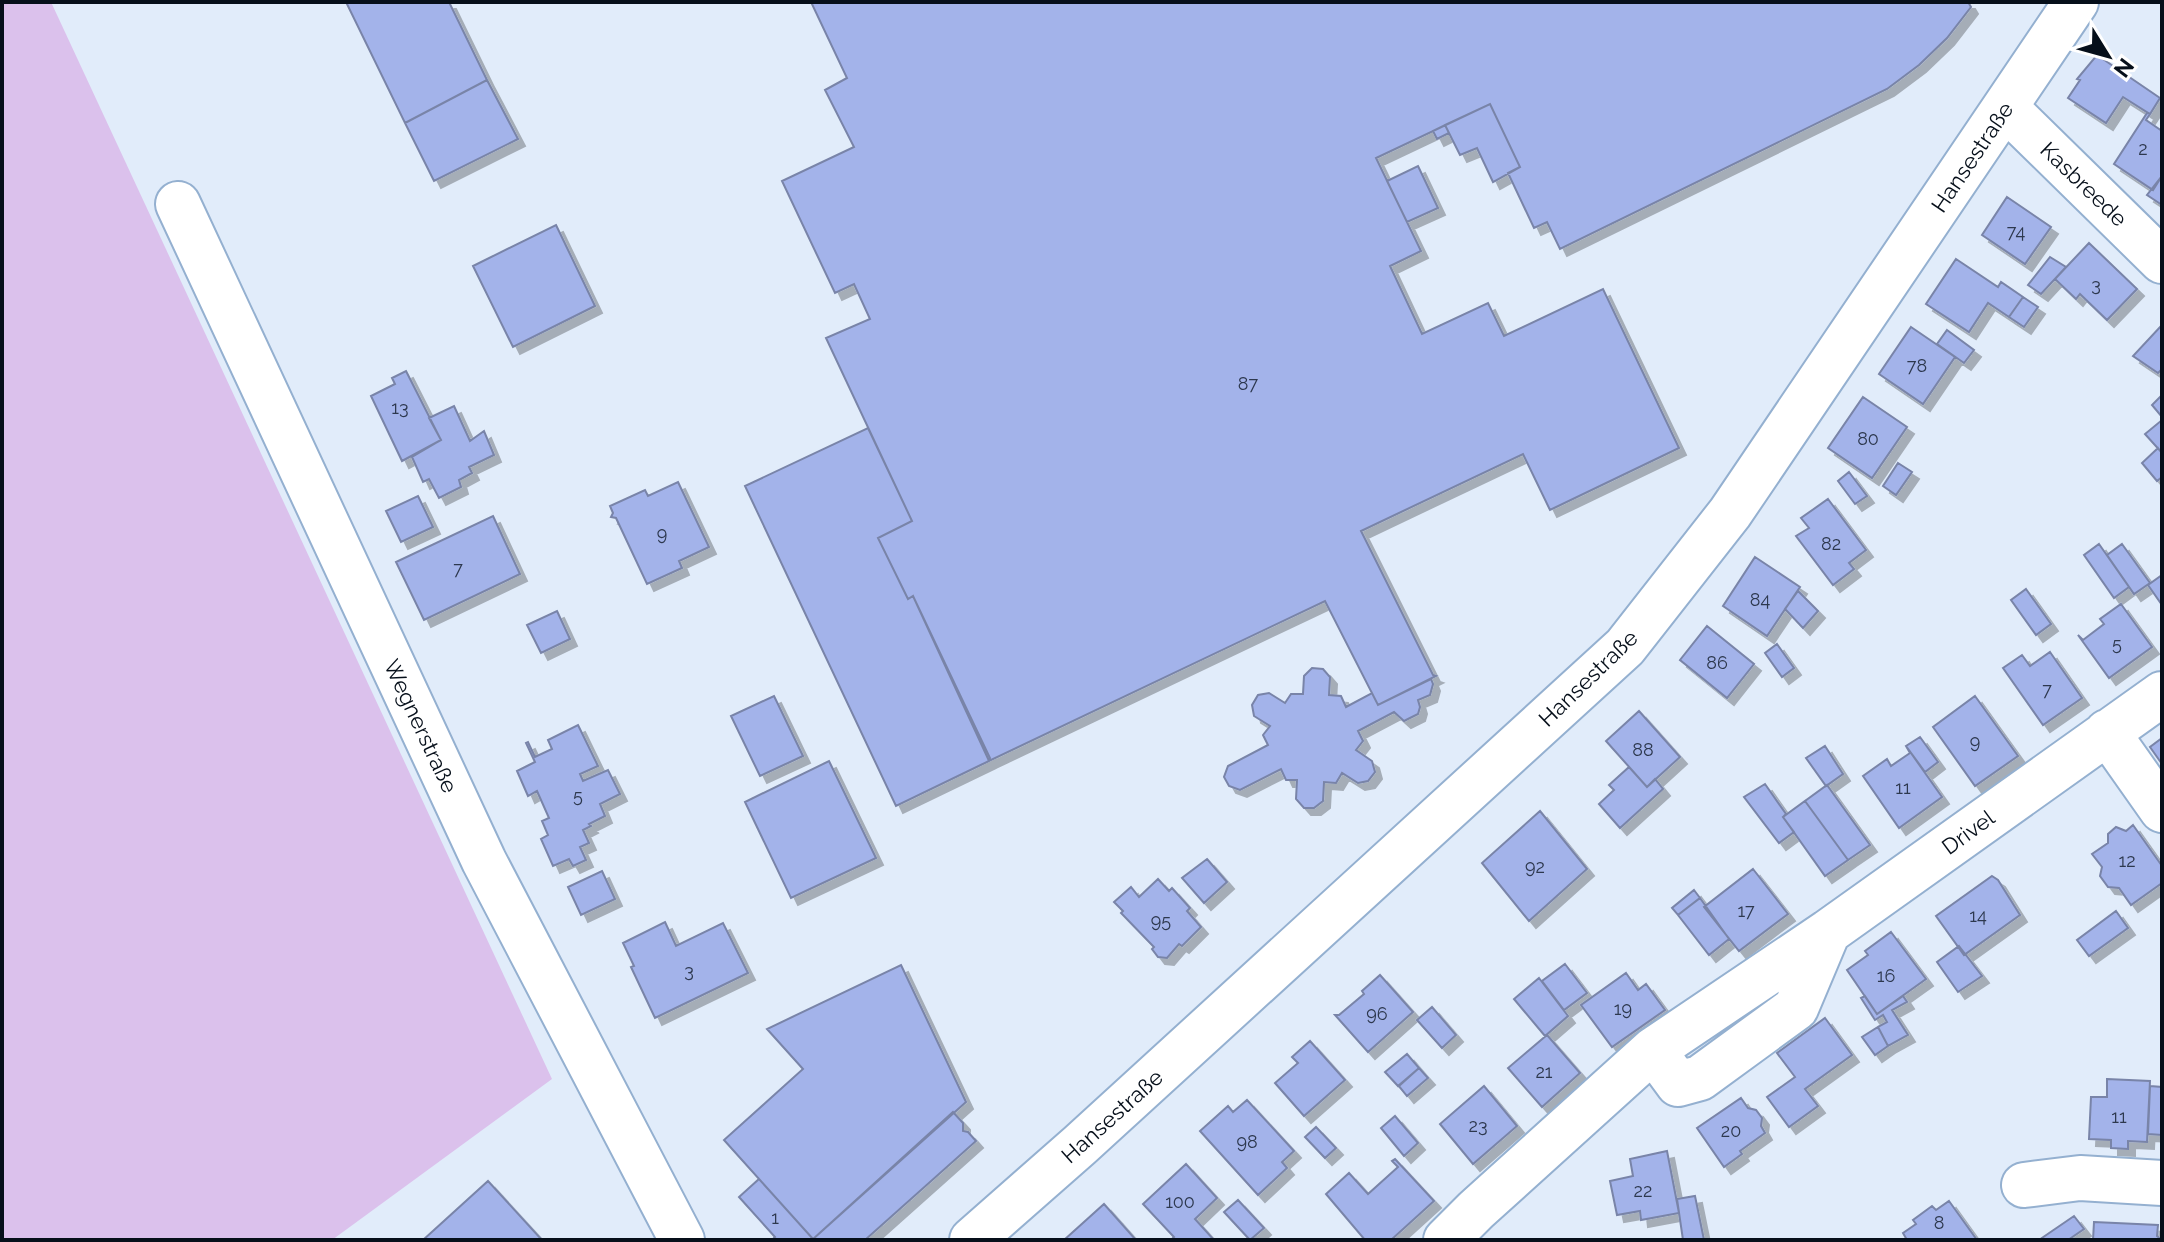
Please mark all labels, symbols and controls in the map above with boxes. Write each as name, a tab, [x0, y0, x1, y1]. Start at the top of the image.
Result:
north arrow	[2068, 16, 2148, 96]
text: N	[2109, 54, 2139, 83]
street label: Hansestraße	[1926, 97, 2018, 217]
street label: Kasbreede	[2035, 136, 2133, 232]
house number: 2	[2138, 138, 2148, 159]
house number: 74	[2007, 221, 2025, 242]
house number: 3	[2091, 274, 2101, 295]
house number: 78	[1907, 355, 1927, 376]
house number: 87	[1238, 373, 1259, 394]
house number: 13	[391, 397, 409, 418]
house number: 80	[1857, 428, 1879, 449]
house number: 9	[657, 523, 667, 544]
house number: 82	[1821, 533, 1841, 554]
house number: 7	[453, 558, 463, 579]
house number: 84	[1750, 589, 1770, 610]
street label: Hansestraße	[1533, 624, 1643, 732]
house number: 5	[2112, 633, 2122, 654]
house number: 86	[1706, 652, 1728, 673]
street label: Wegnerstraße	[379, 655, 463, 797]
house number: 7	[2042, 679, 2052, 700]
house number: 9	[1970, 731, 1980, 752]
house number: 88	[1632, 739, 1654, 760]
house number: 11	[1895, 777, 1911, 798]
house number: 5	[573, 785, 583, 806]
street label: Drivel	[1937, 804, 1999, 860]
house number: 12	[2118, 850, 2136, 871]
house number: 92	[1525, 856, 1545, 877]
house number: 17	[1737, 900, 1755, 921]
house number: 14	[1969, 905, 1987, 926]
house number: 95	[1151, 910, 1171, 931]
house number: 3	[684, 960, 694, 981]
house number: 16	[1877, 965, 1895, 986]
house number: 19	[1614, 998, 1632, 1019]
house number: 96	[1366, 1003, 1388, 1024]
house number: 21	[1535, 1061, 1553, 1082]
street label: Hansestraße	[1056, 1064, 1168, 1168]
house number: 11	[2111, 1106, 2127, 1127]
house number: 23	[1469, 1115, 1488, 1136]
house number: 20	[1721, 1120, 1741, 1141]
house number: 98	[1236, 1131, 1258, 1152]
house number: 22	[1634, 1180, 1652, 1201]
house number: 100	[1165, 1191, 1195, 1212]
house number: 1	[771, 1207, 779, 1228]
house number: 8	[1934, 1212, 1944, 1233]

